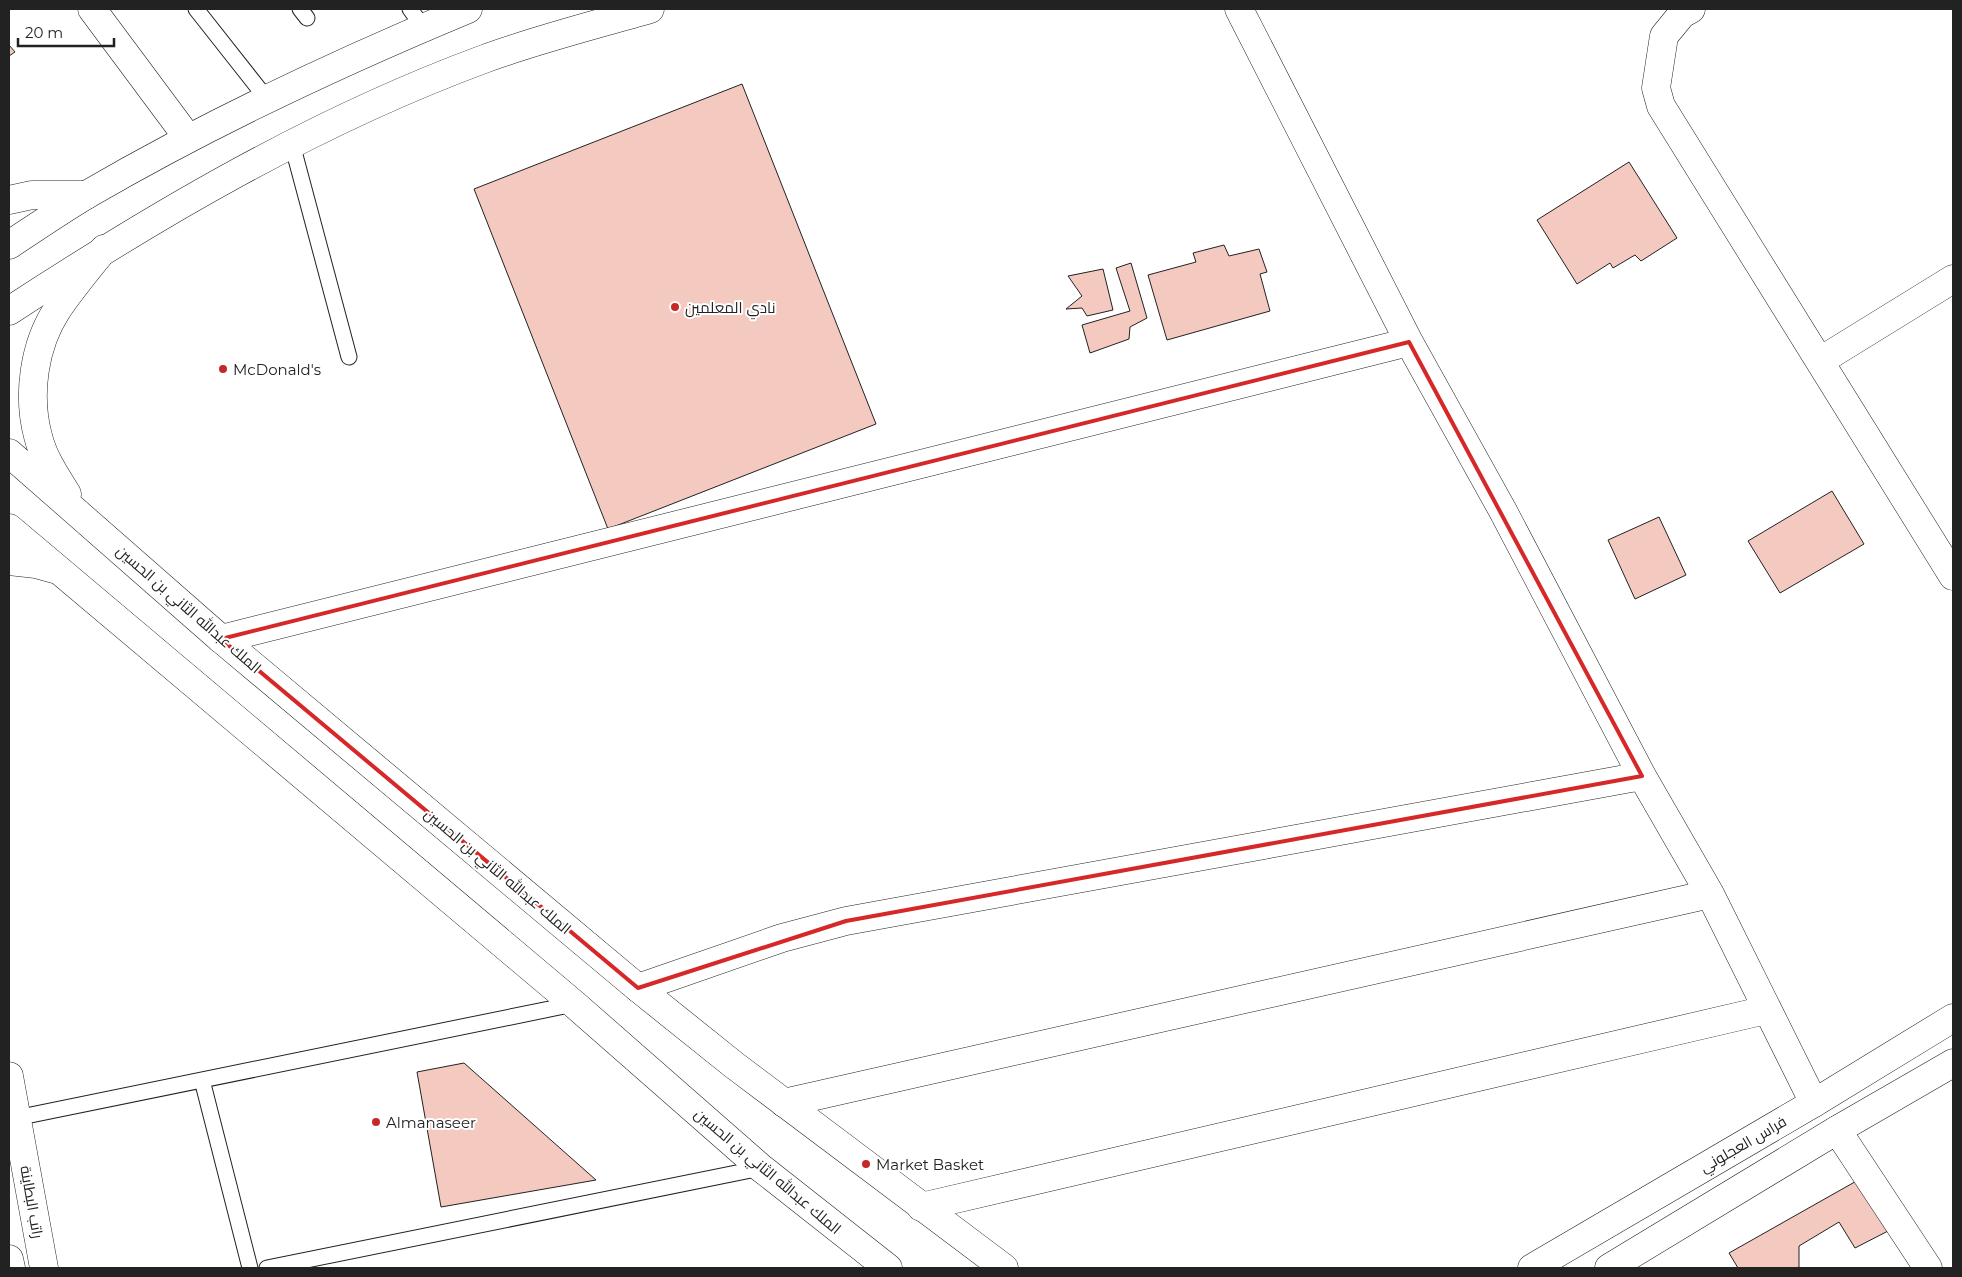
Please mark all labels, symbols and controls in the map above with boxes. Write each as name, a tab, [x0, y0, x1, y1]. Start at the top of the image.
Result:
scale bar	[18, 15, 114, 47]
text: 20 m	[25, 23, 63, 42]
place label: نادي المعلمين	[685, 298, 776, 320]
marker: نادي المعلمين	[669, 301, 681, 313]
place label: McDonald's	[233, 360, 321, 379]
marker: McDonald's	[217, 363, 229, 375]
street label: الملك عبدالله الثاني بن الحسين	[111, 541, 265, 679]
street label: الملك عبدالله الثاني بن الحسين	[419, 804, 575, 940]
street label: الملك عبدالله الثاني بن الحسين	[689, 1104, 845, 1240]
street label: فراس العجلوني	[1696, 1112, 1791, 1179]
place label: Almanaseer	[386, 1113, 476, 1132]
marker: Almanaseer	[370, 1116, 382, 1128]
place label: Market Basket	[876, 1155, 984, 1174]
marker: Market Basket	[860, 1158, 872, 1170]
street label: راتب البطاينة	[16, 1164, 48, 1240]

